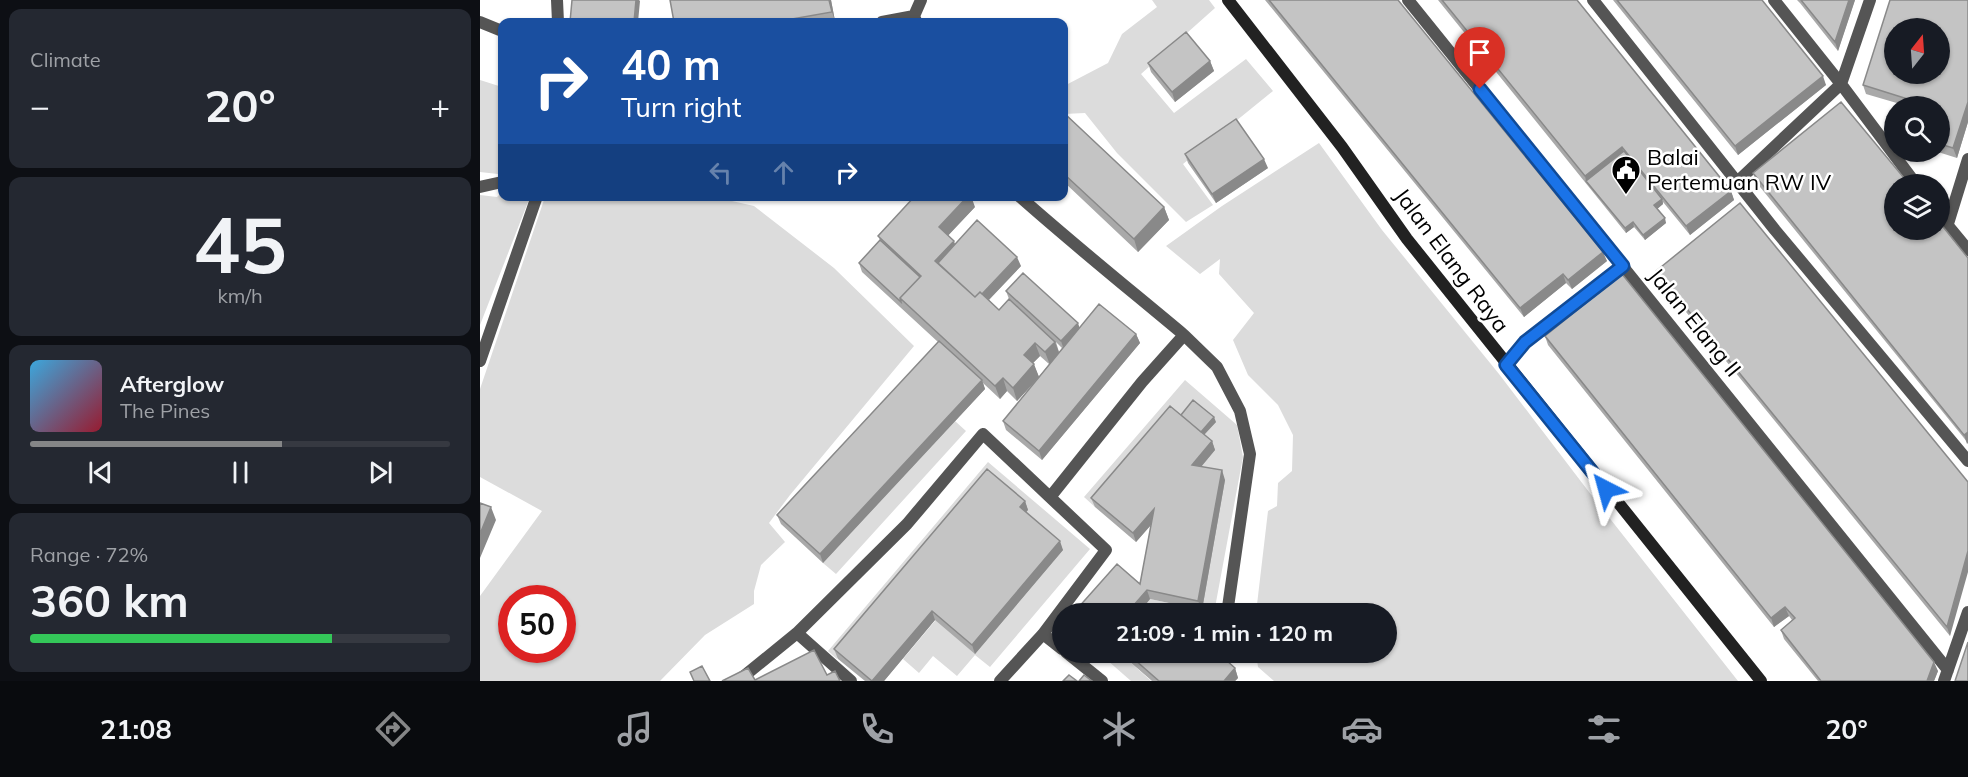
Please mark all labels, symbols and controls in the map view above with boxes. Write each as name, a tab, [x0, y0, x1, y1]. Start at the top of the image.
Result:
north arrow	[1884, 18, 1950, 84]
map controls	[1884, 18, 1950, 240]
pin	[1454, 27, 1505, 89]
icon: arrive	[1463, 36, 1496, 69]
text: 40 m	[621, 38, 721, 91]
icon: right	[522, 42, 600, 120]
text: Climate	[30, 47, 101, 72]
text: 20°	[204, 77, 276, 133]
text: −	[30, 85, 50, 126]
text: +	[430, 85, 450, 126]
text: Turn right	[621, 90, 741, 124]
button: search	[1884, 96, 1950, 162]
place label: Balai Pertemuan RW IV	[1647, 143, 1832, 196]
public building icon: Balai Pertemuan RW IV	[1610, 154, 1642, 196]
icon: left	[704, 156, 737, 189]
icon: ahead	[767, 156, 800, 189]
icon: right	[830, 156, 863, 189]
button: layers	[1884, 174, 1950, 240]
street label: Jalan Elang Raya	[1389, 182, 1515, 338]
text: 45	[193, 195, 287, 293]
street label: Jalan Elang II	[1643, 262, 1747, 382]
text: km/h	[217, 283, 263, 308]
text: Afterglow	[120, 370, 224, 398]
text: The Pines	[120, 398, 210, 423]
icon: previous	[84, 456, 117, 489]
icon: pause	[224, 456, 257, 489]
icon: next	[364, 456, 397, 489]
position arrow	[1574, 457, 1638, 521]
text: Range · 72%	[30, 542, 148, 567]
text: 360 km	[30, 572, 189, 628]
speed limit sign: 50	[498, 585, 576, 663]
text: 21:09 · 1 min · 120 m	[1116, 619, 1333, 647]
icon: directions	[372, 708, 414, 750]
icon: music	[614, 708, 656, 750]
icon: phone	[856, 708, 898, 750]
icon: climate	[1098, 708, 1140, 750]
icon: car	[1341, 708, 1383, 750]
icon: filters	[1583, 708, 1625, 750]
text: 21:08	[100, 712, 172, 746]
text: 20°	[1825, 712, 1868, 746]

